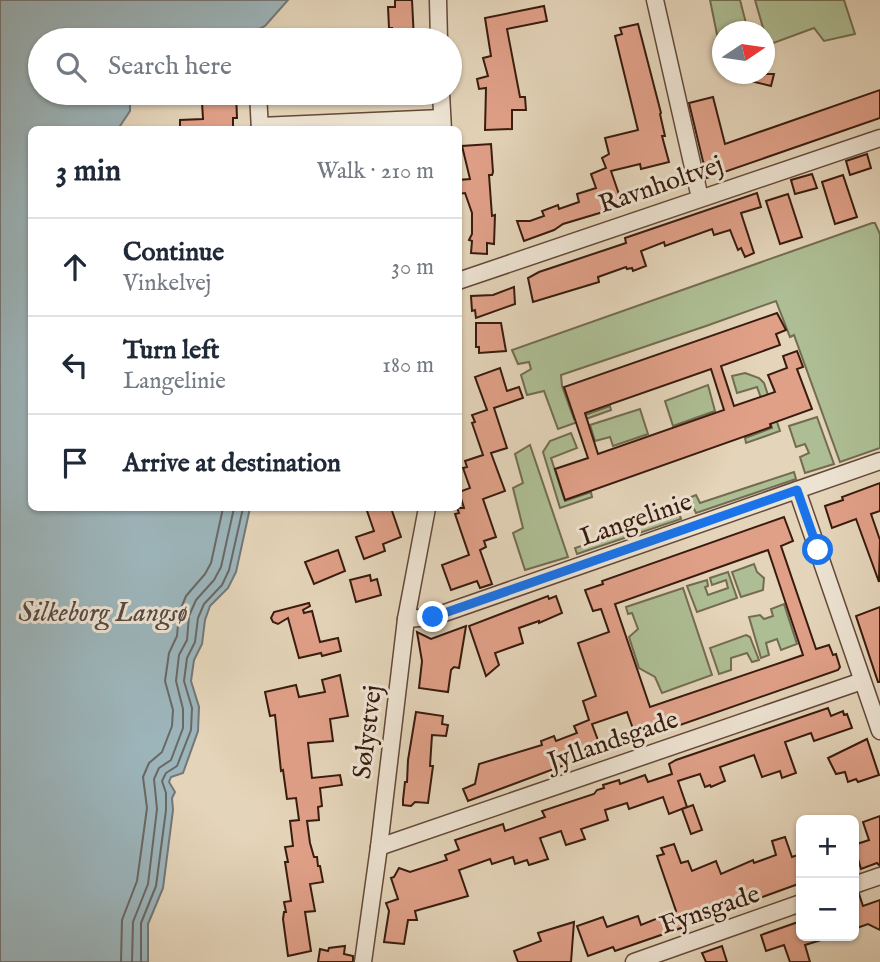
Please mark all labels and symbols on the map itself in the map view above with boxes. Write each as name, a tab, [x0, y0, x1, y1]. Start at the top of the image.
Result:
north arrow	[712, 21, 775, 84]
street label: Ravnholtvej	[595, 148, 727, 222]
street label: Langelinie	[576, 485, 696, 555]
route start	[802, 534, 833, 565]
water label: Silkeborg Langsø	[18, 596, 188, 631]
route end	[417, 601, 448, 632]
street label: Sølystvej	[346, 683, 390, 781]
street label: Jyllandsgade	[541, 703, 683, 780]
street label: Fynsgade	[656, 878, 764, 942]

